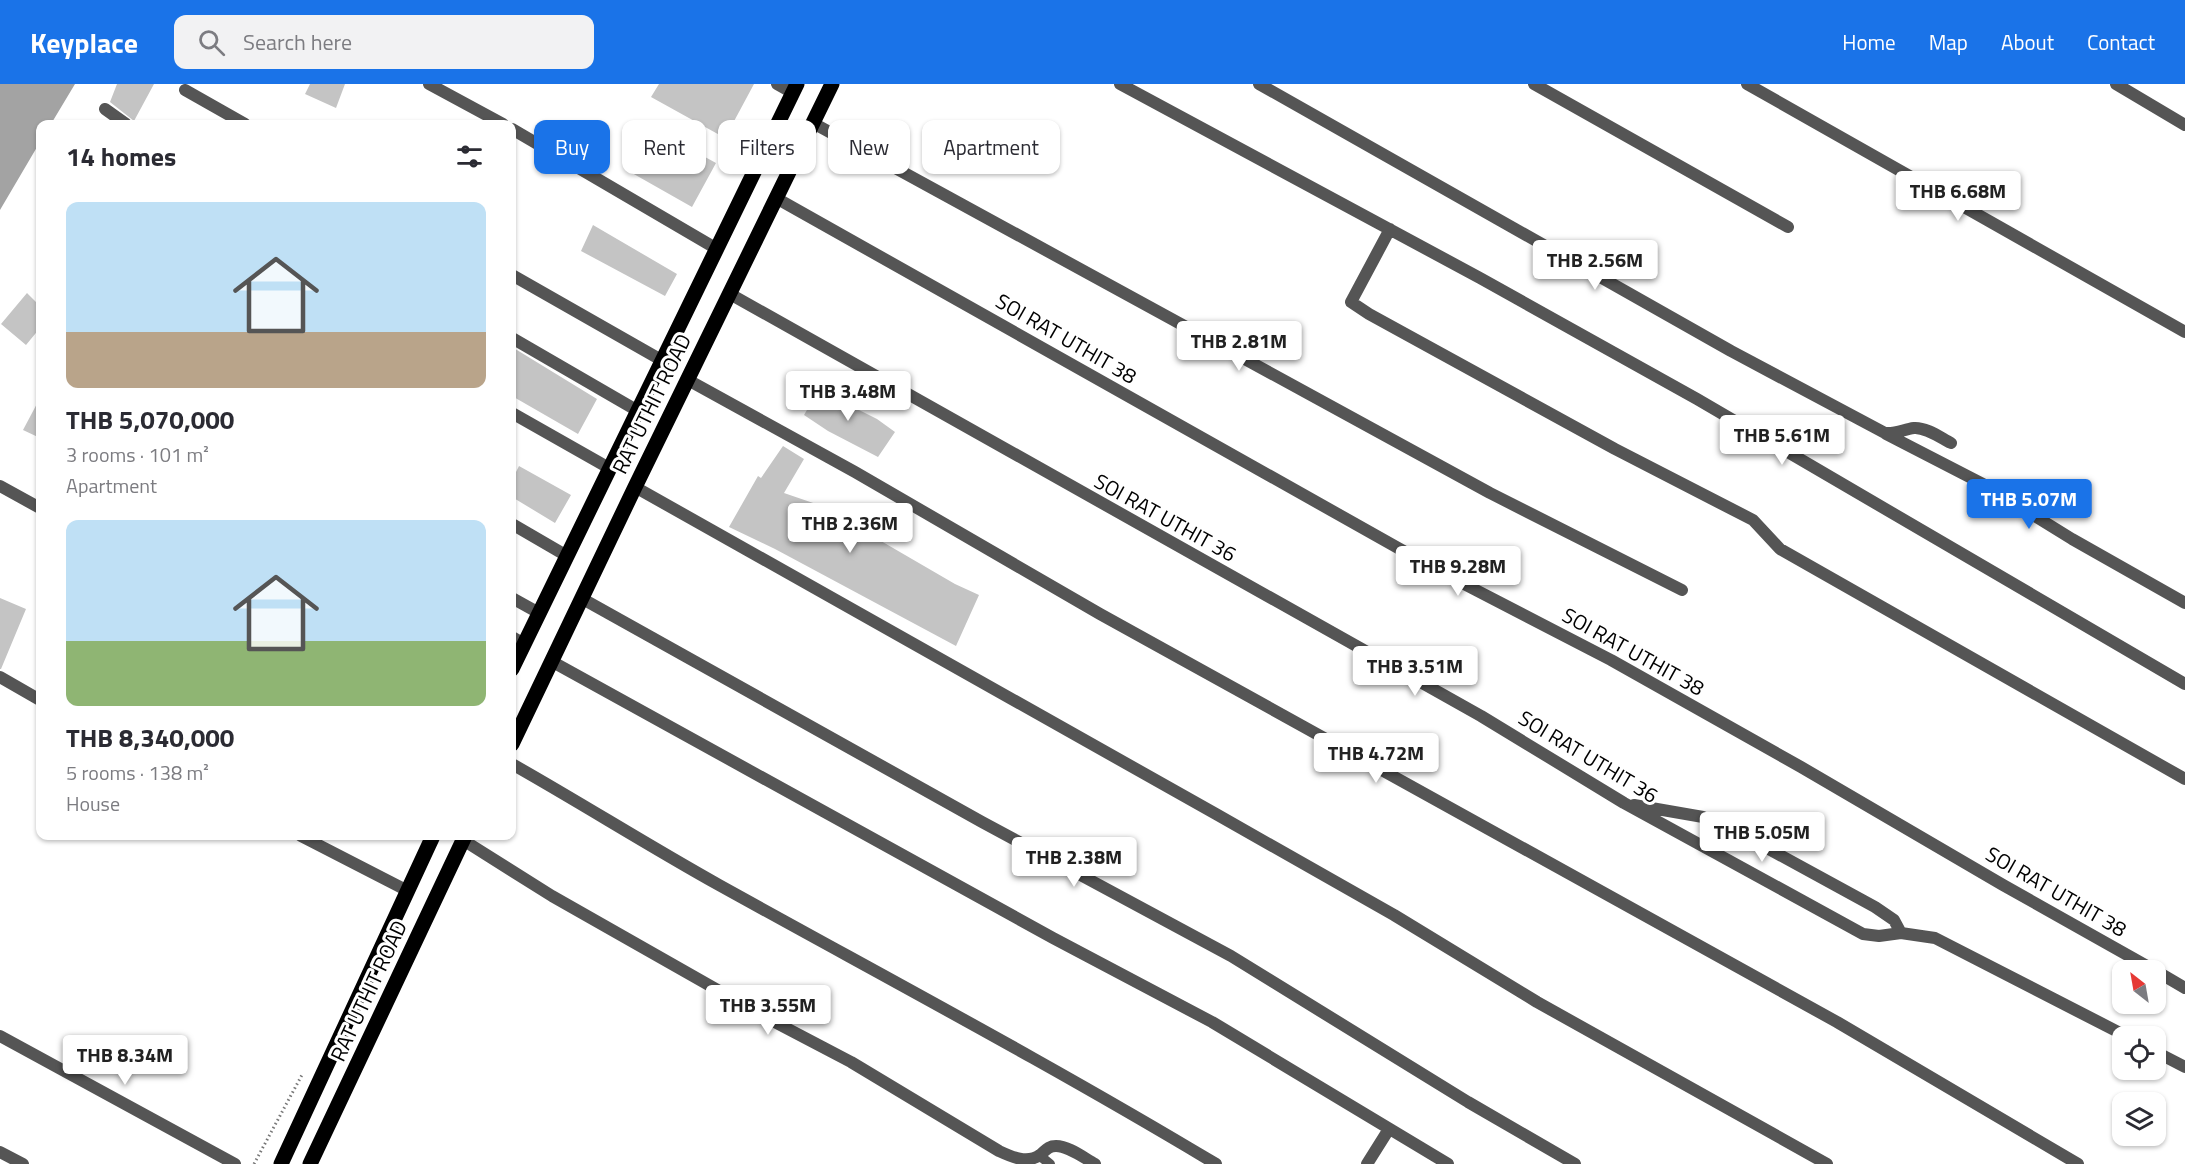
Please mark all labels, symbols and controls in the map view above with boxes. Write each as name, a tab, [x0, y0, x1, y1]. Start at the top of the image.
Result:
search box	[174, 15, 594, 69]
text: Keyplace	[30, 21, 138, 64]
text: Search here	[243, 25, 352, 59]
icon: search	[195, 26, 228, 59]
text: Home	[1842, 26, 1896, 58]
text: Map	[1929, 26, 1968, 58]
text: About	[2001, 26, 2054, 58]
text: Contact	[2087, 26, 2155, 58]
chip: Buy	[534, 120, 610, 174]
chip: Rent	[622, 120, 706, 174]
chip: Filters	[718, 120, 816, 174]
chip: New	[828, 120, 910, 174]
chip: Apartment	[922, 120, 1060, 174]
text: 14 homes	[66, 137, 176, 176]
icon: filters	[453, 140, 486, 173]
pin: THB 6.68M	[1889, 171, 2027, 222]
text: THB 6.68M	[1910, 175, 2006, 206]
pin: THB 2.56M	[1526, 240, 1664, 291]
icon: home	[222, 241, 330, 349]
text: THB 2.56M	[1547, 244, 1643, 275]
street label: SOI RAT UTHIT 38	[990, 285, 1143, 392]
pin: THB 2.81M	[1170, 321, 1308, 372]
text: THB 2.81M	[1191, 325, 1287, 356]
street label: RAT UTHIT ROAD	[603, 328, 699, 479]
pin: THB 3.48M	[779, 371, 917, 422]
text: THB 3.48M	[800, 375, 896, 406]
text: THB 5,070,000	[66, 400, 234, 439]
pin: THB 5.61M	[1713, 415, 1851, 466]
text: THB 5.61M	[1734, 419, 1830, 450]
text: 3 rooms · 101 m²	[66, 439, 209, 470]
street label: SOI RAT UTHIT 36	[1089, 465, 1242, 569]
text: Apartment	[66, 470, 157, 501]
pin: THB 5.07M	[1960, 479, 2098, 530]
text: THB 5.07M	[1981, 483, 2077, 514]
pin: THB 2.36M	[781, 503, 919, 554]
text: THB 2.36M	[802, 507, 898, 538]
pin: THB 9.28M	[1389, 546, 1527, 597]
text: THB 9.28M	[1410, 550, 1506, 581]
icon: home	[222, 559, 330, 667]
street label: SOI RAT UTHIT 38	[1557, 599, 1711, 704]
pin: THB 3.51M	[1346, 646, 1484, 697]
text: THB 3.51M	[1367, 650, 1463, 681]
street label: SOI RAT UTHIT 36	[1513, 702, 1665, 811]
text: THB 8,340,000	[66, 718, 234, 757]
pin: THB 4.72M	[1307, 733, 1445, 784]
text: THB 4.72M	[1328, 737, 1424, 768]
text: 5 rooms · 138 m²	[66, 757, 209, 788]
text: House	[66, 788, 120, 819]
pin: THB 5.05M	[1693, 812, 1831, 863]
text: THB 5.05M	[1714, 816, 1810, 847]
pin: THB 2.38M	[1005, 837, 1143, 888]
street label: SOI RAT UTHIT 38	[1980, 838, 2133, 945]
text: THB 2.38M	[1026, 841, 1122, 872]
street label: RAT UTHIT ROAD	[321, 915, 415, 1066]
north arrow	[2112, 960, 2166, 1014]
map controls	[2112, 960, 2166, 1146]
pin: THB 3.55M	[699, 985, 837, 1036]
text: THB 3.55M	[720, 989, 816, 1020]
button: locate	[2112, 1026, 2166, 1080]
pin: THB 8.34M	[56, 1035, 194, 1086]
text: THB 8.34M	[77, 1039, 173, 1070]
button: layers	[2112, 1092, 2166, 1146]

